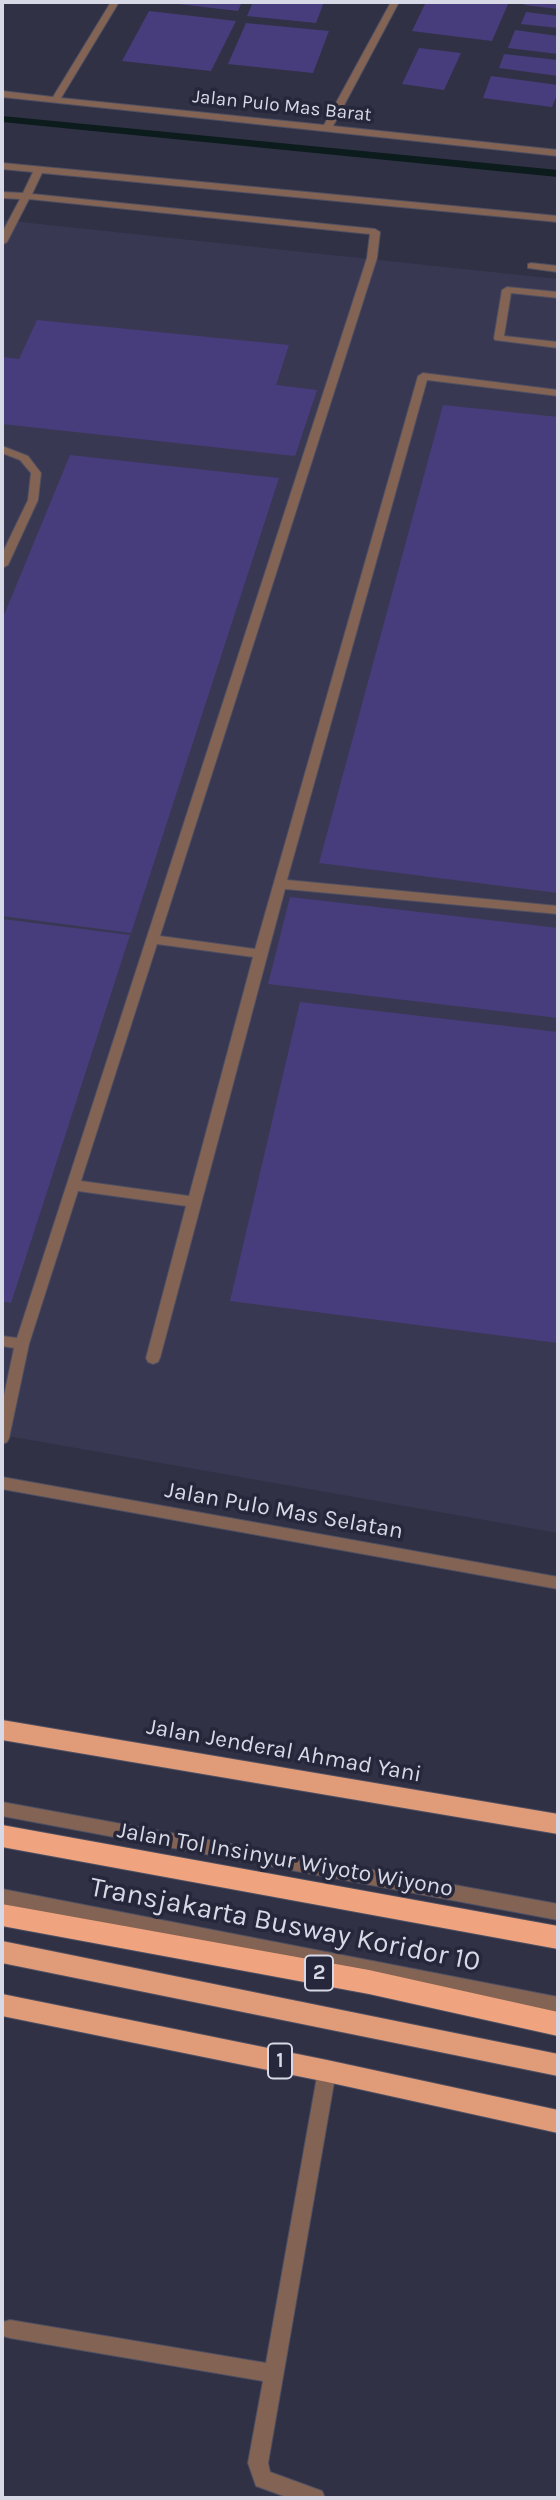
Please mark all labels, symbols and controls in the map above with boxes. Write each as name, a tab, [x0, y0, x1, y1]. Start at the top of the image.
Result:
street label: Jalan Pulo Mas Barat	[191, 85, 373, 127]
street label: Jalan Pulo Mas Selatan	[163, 1476, 405, 1546]
street label: Jalan Jenderal Ahmad Yani	[144, 1713, 424, 1789]
street label: Jalan Tol Insinyur Wiyoto Wiyono	[115, 1817, 455, 1903]
street label: Transjakarta Busway Koridor 10	[87, 1871, 483, 1979]
road number: 2	[305, 1955, 333, 1990]
road number: 1	[268, 2044, 292, 2078]

